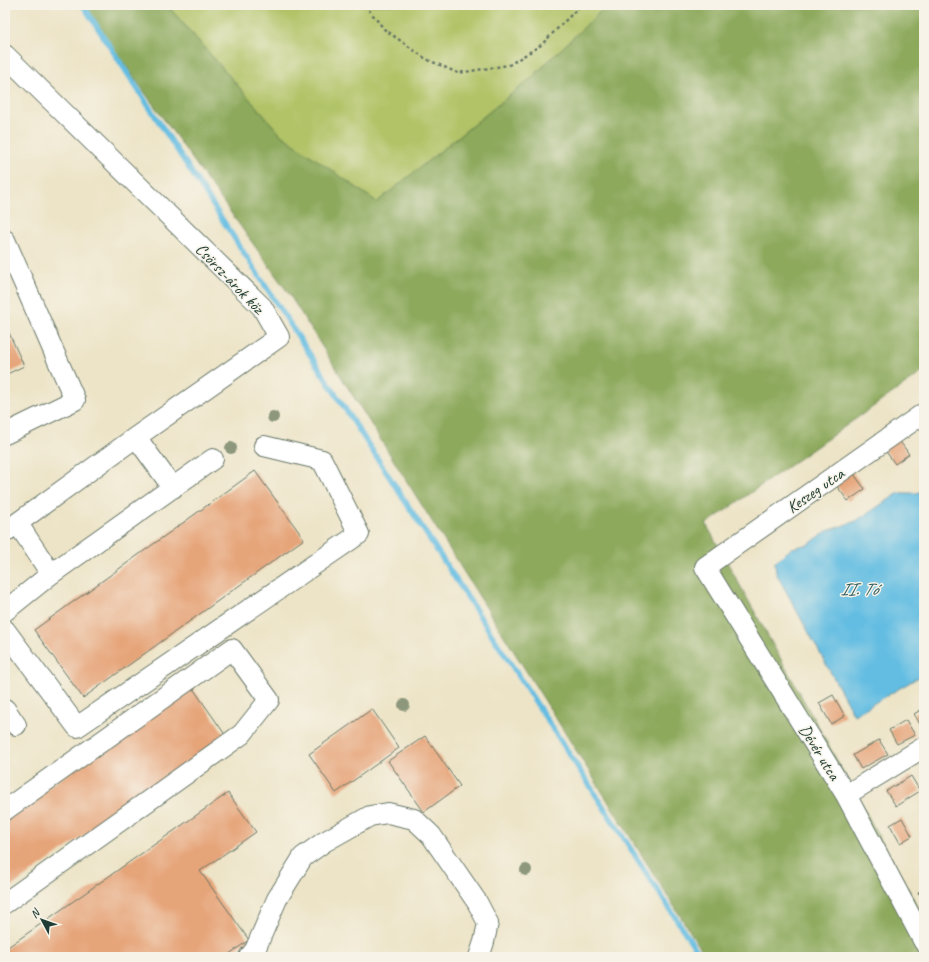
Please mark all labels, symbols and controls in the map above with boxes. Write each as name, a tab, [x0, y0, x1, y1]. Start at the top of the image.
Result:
street label: Csörsz-árok köz	[191, 239, 270, 319]
street label: Keszeg utca	[782, 462, 849, 518]
water label: II. Tó	[840, 578, 883, 600]
street label: Dévér utca	[794, 720, 845, 785]
north arrow	[22, 900, 62, 940]
text: N	[27, 905, 43, 921]

